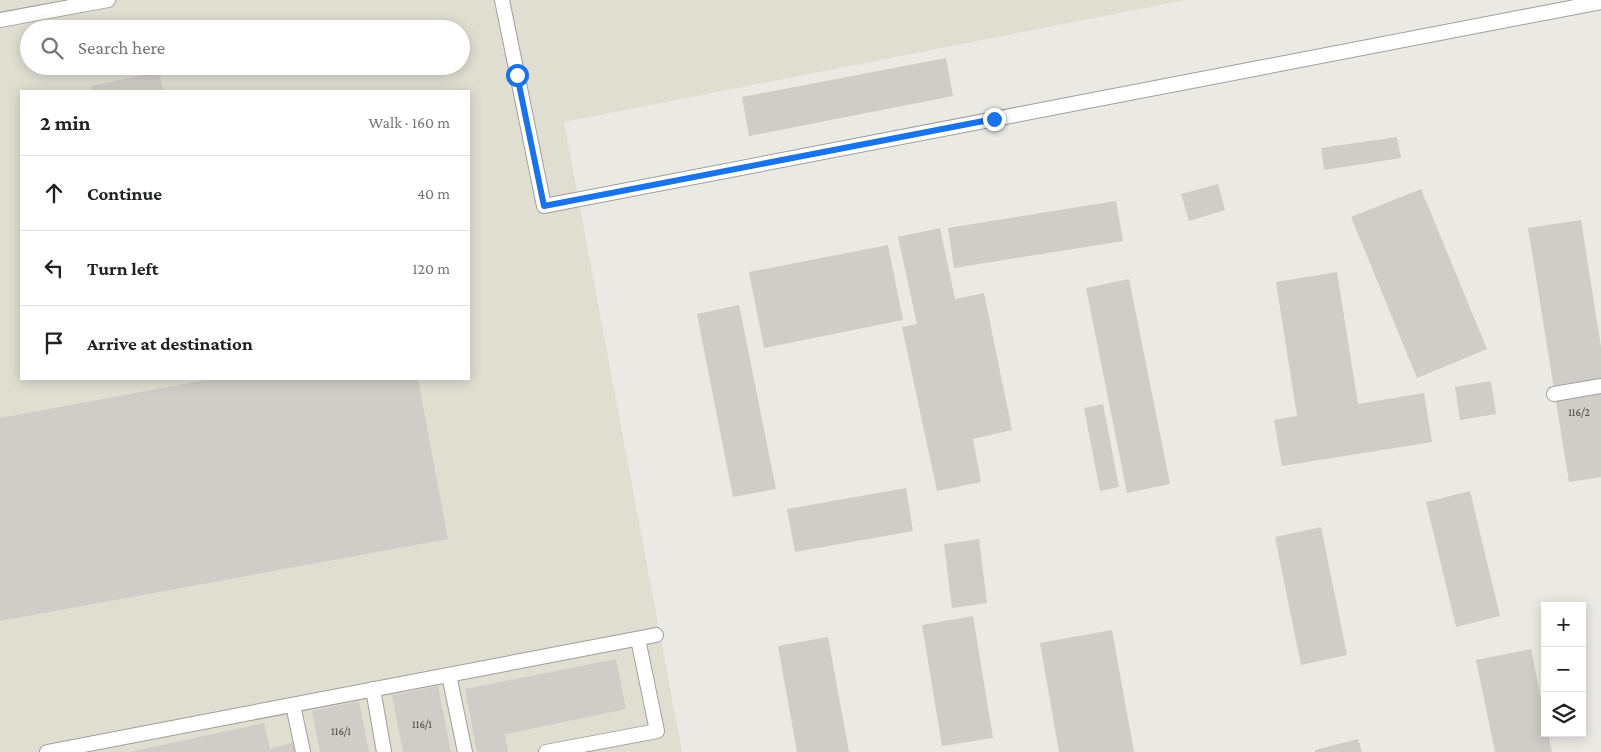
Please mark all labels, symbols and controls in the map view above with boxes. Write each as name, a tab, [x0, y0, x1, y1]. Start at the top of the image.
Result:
search box	[20, 20, 470, 75]
icon: search	[38, 34, 66, 62]
text: Search here	[78, 37, 165, 58]
route start	[506, 64, 529, 87]
route end	[983, 108, 1006, 131]
text: 2 min	[40, 111, 91, 135]
text: Walk · 160 m	[369, 114, 450, 131]
icon: ahead	[40, 179, 68, 207]
text: Continue	[87, 183, 162, 204]
text: 40 m	[417, 185, 450, 202]
icon: left	[40, 254, 68, 282]
text: Turn left	[87, 258, 159, 279]
text: 120 m	[412, 260, 450, 277]
icon: arrive	[40, 329, 68, 357]
text: Arrive at destination	[87, 333, 253, 354]
house number: 116/2	[1568, 406, 1590, 418]
map controls	[1541, 602, 1586, 737]
button: +	[1541, 602, 1586, 647]
button: −	[1541, 647, 1586, 692]
button: layers	[1541, 692, 1586, 737]
house number: 116/1	[412, 718, 432, 730]
house number: 116/1	[331, 725, 351, 737]

